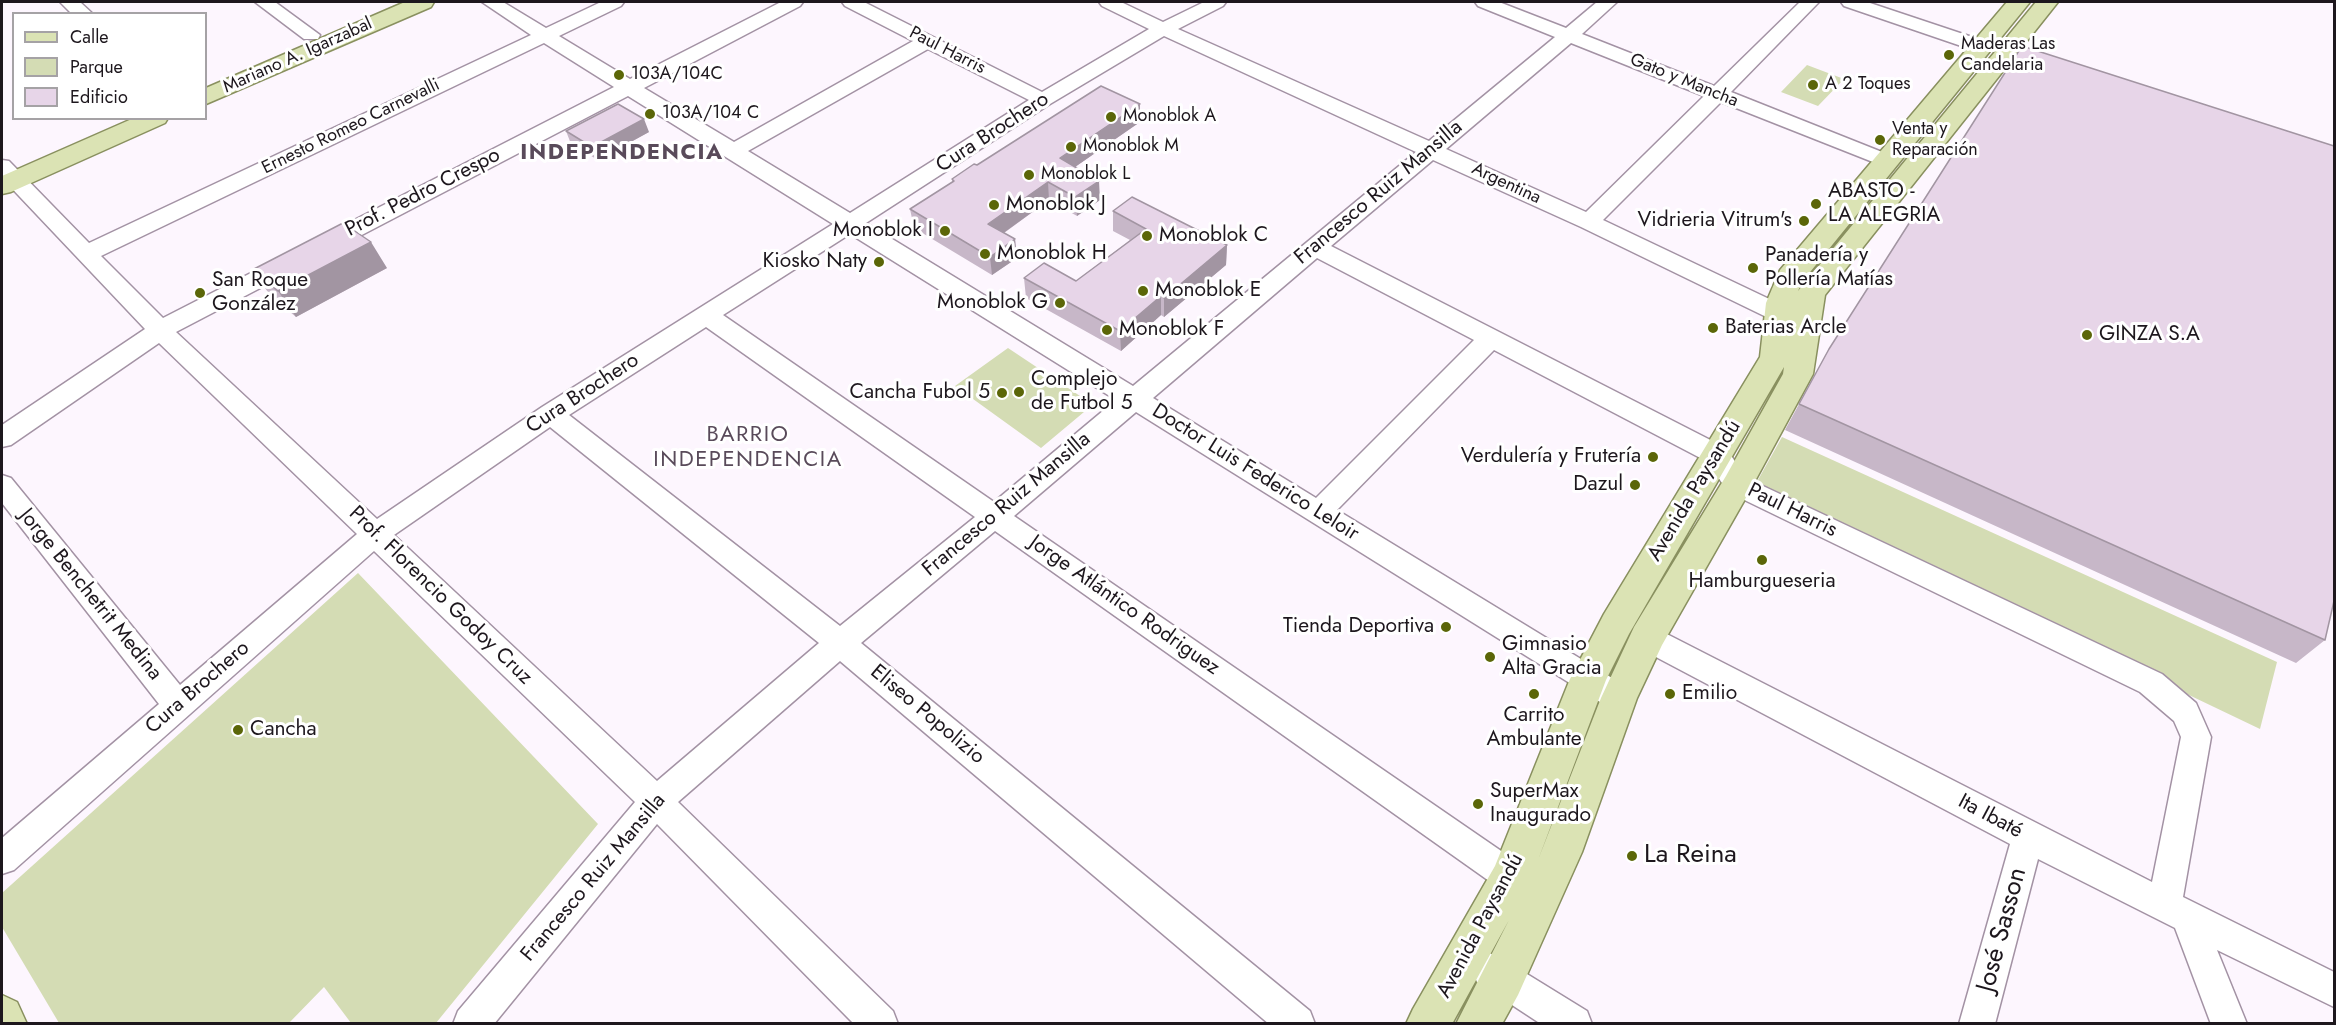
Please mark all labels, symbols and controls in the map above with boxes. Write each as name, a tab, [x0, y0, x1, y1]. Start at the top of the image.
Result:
legend	[12, 12, 207, 120]
street label: Mariano A. Igarzabal	[220, 13, 376, 99]
street label: Paul Harris	[905, 23, 989, 79]
text: Calle	[70, 24, 109, 50]
place label: Maderas Las Candelaria	[1961, 34, 2055, 76]
marker: Maderas Las Candelaria	[1942, 48, 1956, 62]
street label: Gato y Mancha	[1627, 49, 1741, 113]
text: Parque	[70, 54, 123, 80]
place label: 103A/104C	[631, 64, 723, 86]
marker: 103A/104C	[612, 68, 626, 82]
place label: A 2 Toques	[1825, 74, 1911, 96]
street label: Ernesto Romeo Carnevalli	[259, 75, 443, 179]
marker: A 2 Toques	[1806, 78, 1820, 92]
text: Edificio	[70, 84, 128, 110]
street label: Cura Brochero	[932, 87, 1054, 179]
place label: 103A/104 C	[662, 103, 759, 125]
place label: Monoblok A	[1123, 106, 1216, 128]
marker: 103A/104 C	[643, 107, 657, 121]
marker: Monoblok A	[1104, 110, 1118, 124]
street label: Francesco Ruiz Mansilla	[1290, 115, 1468, 271]
place label: Venta y Reparación	[1892, 119, 1978, 162]
marker: Venta y Reparación	[1873, 133, 1887, 147]
place label: Monoblok M	[1083, 136, 1179, 158]
marker: Monoblok M	[1064, 140, 1078, 154]
district label: INDEPENDENCIA	[520, 141, 724, 167]
street label: Prof. Pedro Crespo	[341, 143, 505, 243]
street label: Argentina	[1468, 159, 1544, 209]
place label: Monoblok L	[1041, 164, 1130, 186]
marker: Monoblok L	[1022, 168, 1036, 182]
place label: ABASTO - LA ALEGRIA	[1828, 179, 1940, 229]
place label: Monoblok J	[1006, 192, 1106, 218]
marker: ABASTO - LA ALEGRIA	[1809, 197, 1823, 211]
marker: Monoblok J	[987, 198, 1001, 212]
place label: Vidrieria Vitrum's	[1637, 208, 1792, 234]
marker: Vidrieria Vitrum's	[1797, 214, 1811, 228]
place label: Monoblok I	[833, 218, 933, 244]
place label: Monoblok C	[1159, 223, 1268, 249]
marker: Monoblok I	[938, 224, 952, 238]
marker: Monoblok C	[1140, 229, 1154, 243]
place label: Monoblok H	[997, 241, 1107, 267]
place label: Panadería y Pollería Matías	[1765, 243, 1893, 293]
marker: Monoblok H	[978, 247, 992, 261]
place label: Kiosko Naty	[762, 249, 867, 275]
marker: Kiosko Naty	[872, 255, 886, 269]
marker: Panadería y Pollería Matías	[1746, 261, 1760, 275]
place label: San Roque González	[212, 268, 308, 318]
place label: Monoblok E	[1155, 278, 1261, 304]
marker: Monoblok E	[1136, 284, 1150, 298]
marker: San Roque González	[193, 286, 207, 300]
place label: Monoblok G	[937, 290, 1048, 316]
marker: Monoblok G	[1053, 296, 1067, 310]
place label: Baterias Arcle	[1725, 315, 1847, 341]
place label: Monoblok F	[1119, 317, 1224, 343]
marker: Baterias Arcle	[1706, 321, 1720, 335]
place label: GINZA S.A	[2099, 322, 2200, 348]
marker: Monoblok F	[1100, 323, 1114, 337]
marker: GINZA S.A	[2080, 328, 2094, 342]
street label: Cura Brochero	[522, 348, 644, 440]
place label: Complejo de Futbol 5	[1031, 367, 1133, 417]
place label: Cancha Fubol 5	[850, 380, 990, 406]
marker: Complejo de Futbol 5	[1012, 385, 1026, 399]
marker: Cancha Fubol 5	[995, 386, 1009, 400]
street label: Doctor Luis Federico Leloir	[1147, 399, 1363, 547]
street label: Avenida Paysandú	[1643, 416, 1747, 566]
district label: BARRIO INDEPENDENCIA	[653, 423, 843, 475]
street label: Francesco Ruiz Mansilla	[918, 427, 1096, 583]
place label: Verdulería y Frutería	[1461, 444, 1641, 470]
marker: Verdulería y Frutería	[1646, 450, 1660, 464]
place label: Dazul	[1573, 472, 1623, 498]
marker: Dazul	[1628, 478, 1642, 492]
street label: Paul Harris	[1743, 479, 1841, 543]
street label: Prof. Florencio Godoy Cruz	[343, 502, 537, 690]
street label: Jorge Benchetrit Medina	[13, 504, 167, 686]
street label: Jorge Atlántico Rodriguez	[1024, 531, 1224, 681]
marker: Hamburgueseria	[1755, 553, 1769, 567]
place label: Hamburgueseria	[1688, 569, 1836, 595]
place label: Tienda Deportiva	[1283, 614, 1434, 640]
marker: Tienda Deportiva	[1439, 620, 1453, 634]
place label: Gimnasio Alta Gracia	[1502, 632, 1601, 682]
street label: Cura Brochero	[141, 636, 255, 740]
marker: Gimnasio Alta Gracia	[1483, 650, 1497, 664]
street label: Eliseo Popolizio	[865, 660, 989, 770]
place label: Emilio	[1682, 681, 1737, 707]
marker: Carrito Ambulante	[1527, 687, 1541, 701]
marker: Emilio	[1663, 687, 1677, 701]
place label: Carrito Ambulante	[1486, 703, 1582, 753]
place label: Cancha	[250, 717, 317, 743]
marker: Cancha	[231, 723, 245, 737]
place label: SuperMax Inaugurado	[1490, 779, 1591, 829]
street label: Francesco Ruiz Mansilla	[516, 789, 672, 967]
street label: Ita Ibaté	[1953, 790, 2027, 844]
marker: SuperMax Inaugurado	[1471, 797, 1485, 811]
place label: La Reina	[1644, 840, 1737, 872]
street label: Avenida Paysandú	[1432, 849, 1530, 1003]
marker: La Reina	[1625, 849, 1639, 863]
street label: José Sasson	[1971, 864, 2035, 996]

